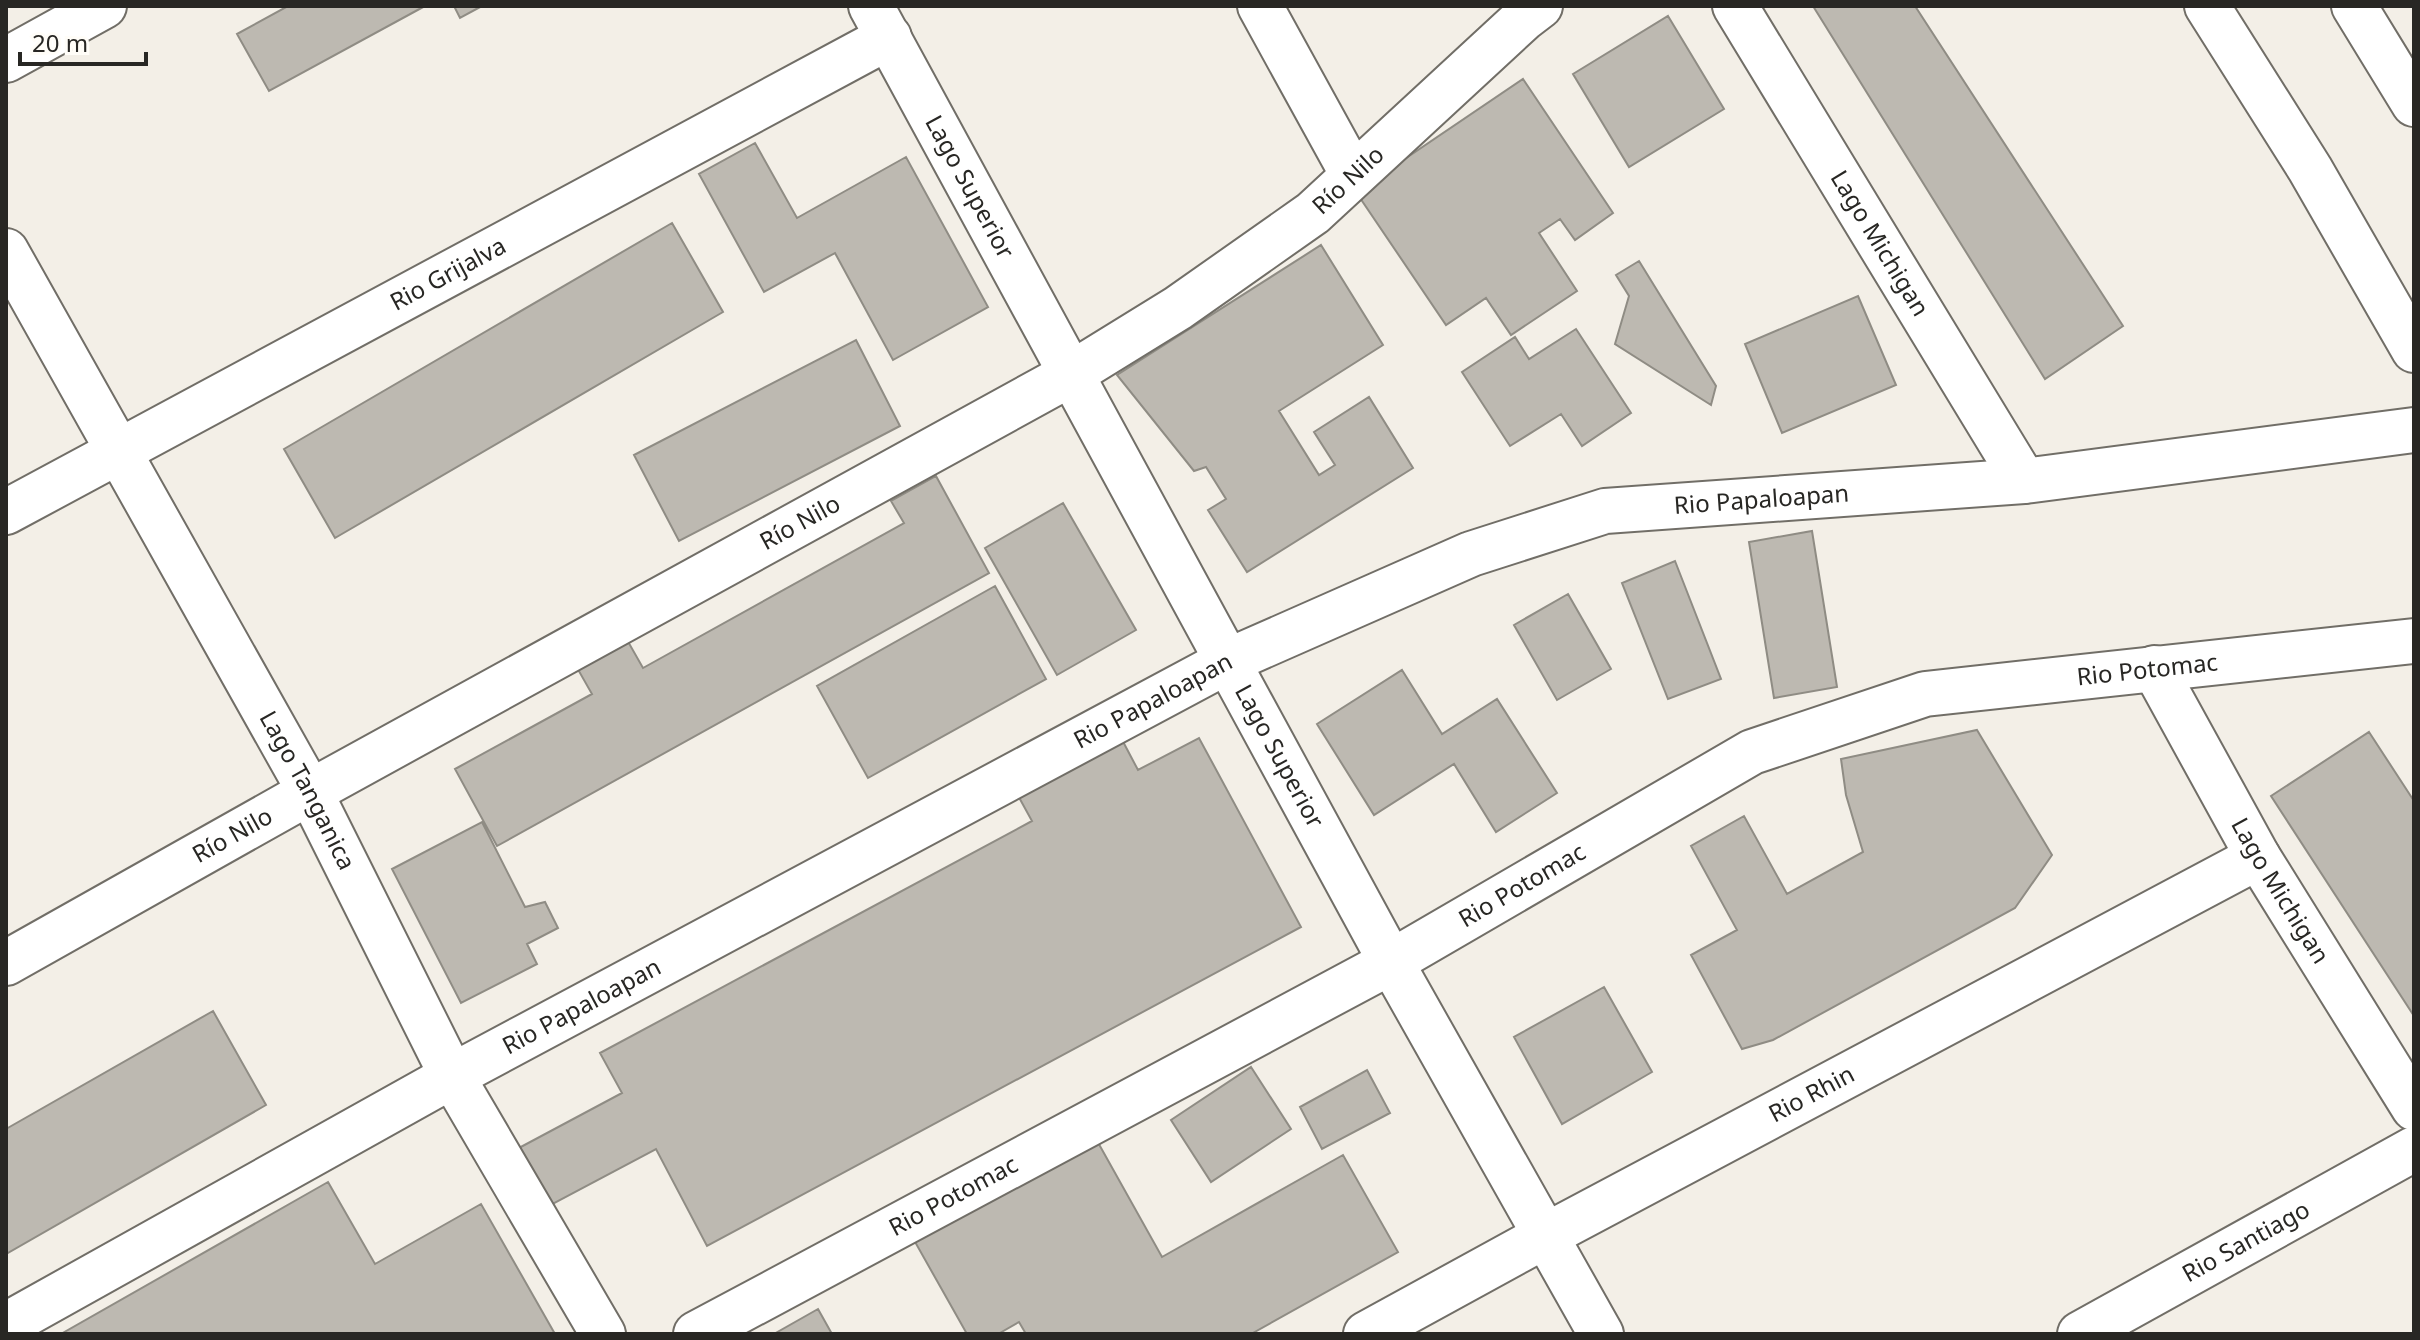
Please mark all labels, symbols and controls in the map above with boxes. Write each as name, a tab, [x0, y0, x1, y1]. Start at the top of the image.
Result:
scale bar	[20, 16, 146, 66]
text: 20 m	[32, 26, 88, 59]
street label: Lago Superior	[918, 109, 1023, 264]
street label: Río Nilo	[1304, 138, 1391, 221]
street label: Lago Michigan	[1824, 164, 1938, 322]
street label: Rio Grijalva	[384, 228, 511, 317]
street label: Rio Papaloapan	[1673, 476, 1850, 521]
street label: Río Nilo	[753, 486, 846, 557]
street label: Rio Papaloapan	[1067, 644, 1238, 756]
street label: Rio Potomac	[2075, 644, 2219, 692]
street label: Lago Superior	[1228, 678, 1333, 833]
street label: Lago Tanganica	[253, 704, 364, 875]
street label: Río Nilo	[186, 798, 278, 870]
street label: Lago Michigan	[2224, 811, 2338, 969]
street label: Rio Potomac	[1452, 835, 1591, 934]
street label: Rio Papaloapan	[496, 949, 666, 1061]
street label: Rio Rhin	[1762, 1057, 1860, 1129]
street label: Rio Potomac	[883, 1147, 1023, 1243]
street label: Rio Santiago	[2176, 1192, 2315, 1289]

